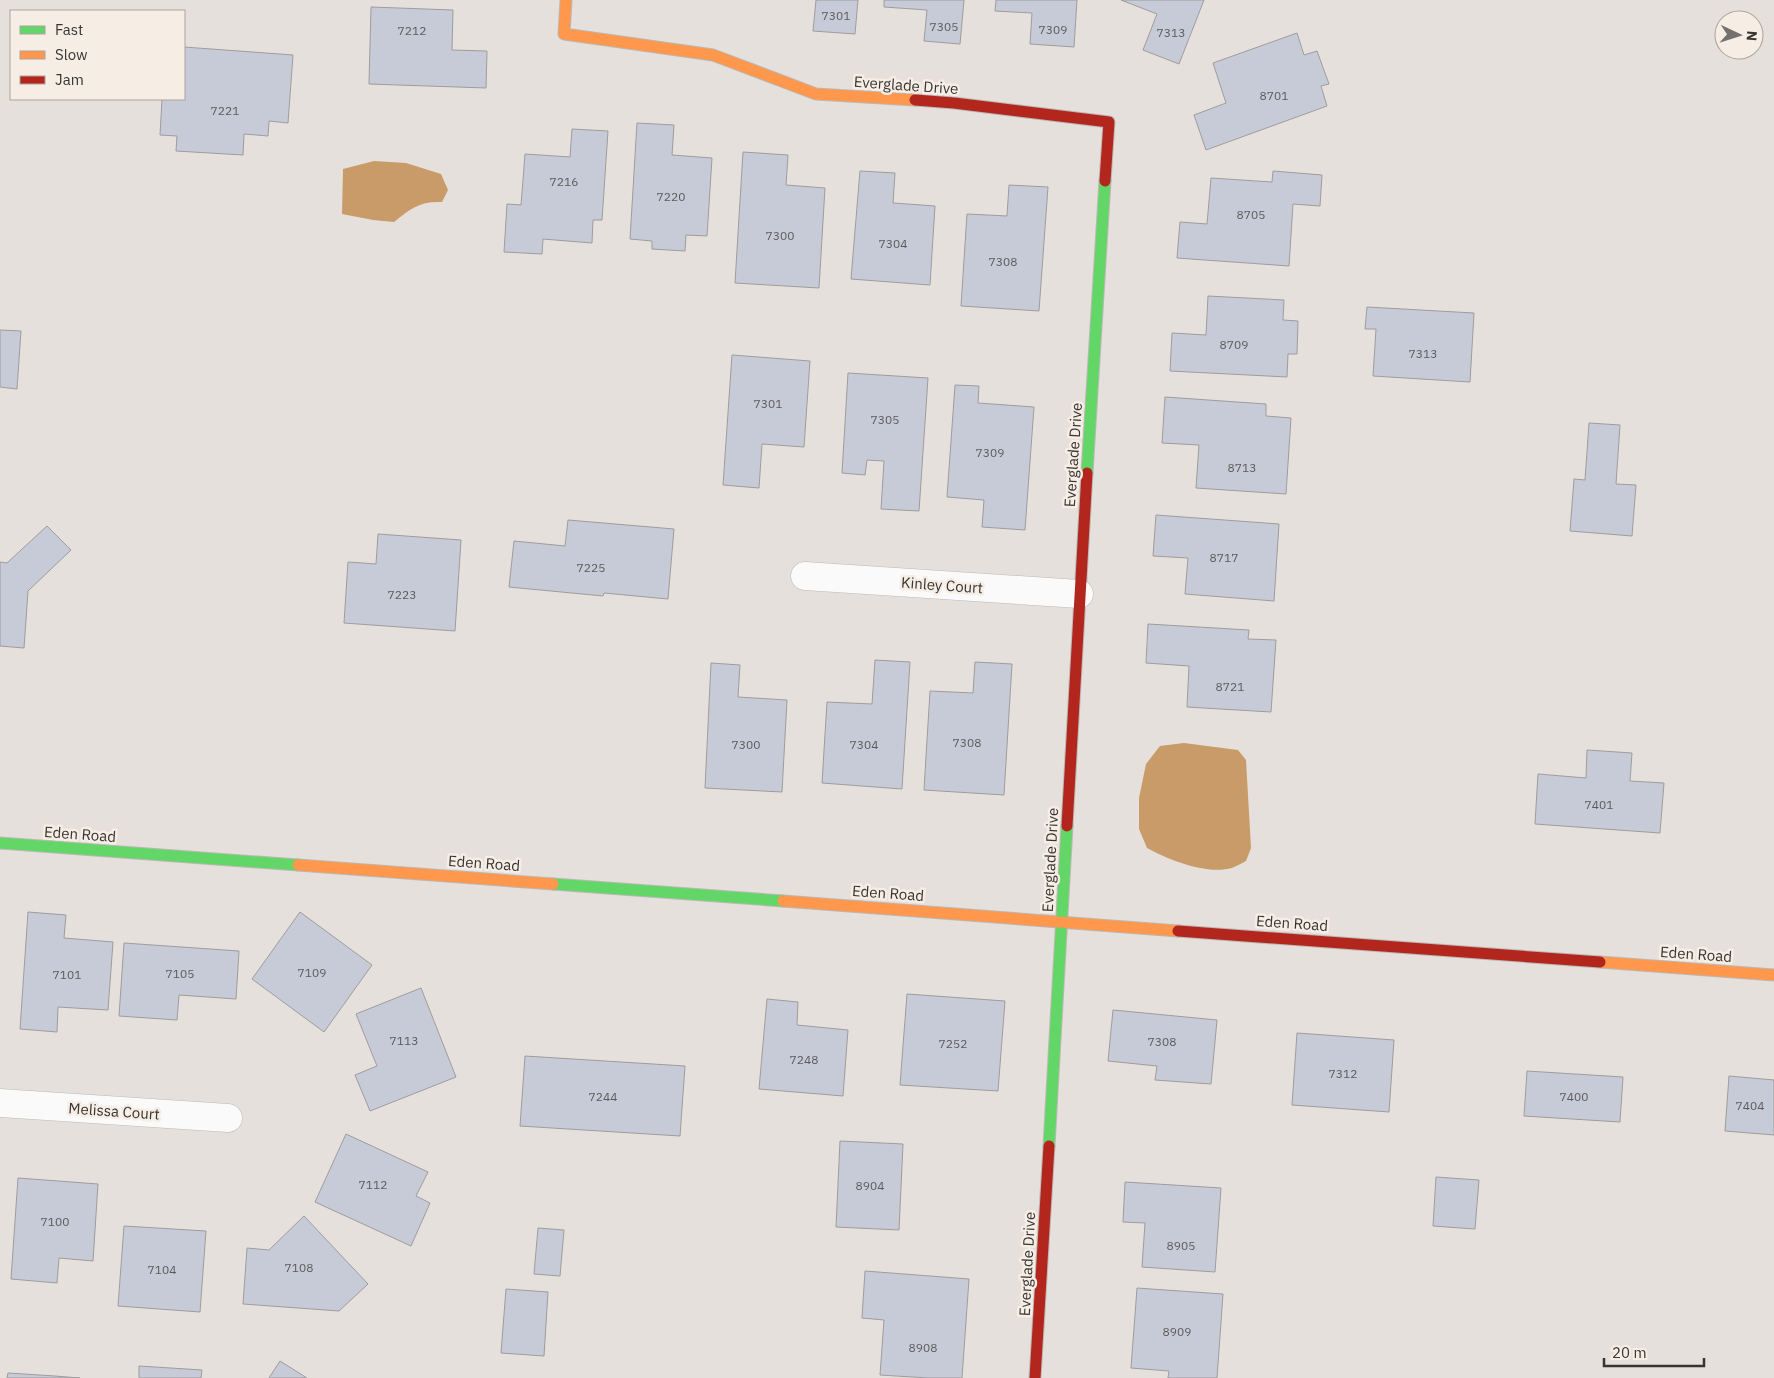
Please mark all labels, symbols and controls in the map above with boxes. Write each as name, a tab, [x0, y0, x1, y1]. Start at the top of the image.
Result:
house number: 7301	[822, 8, 850, 23]
legend	[10, 10, 185, 100]
north arrow	[1714, 10, 1764, 60]
house number: 7305	[930, 19, 958, 34]
text: Fast	[55, 20, 83, 39]
house number: 7309	[1039, 22, 1067, 37]
house number: 7212	[398, 23, 426, 38]
house number: 7313	[1157, 25, 1185, 40]
text: N	[1743, 30, 1761, 42]
text: Slow	[55, 45, 88, 64]
text: Jam	[55, 70, 84, 89]
street label: Everglade Drive	[853, 72, 959, 98]
house number: 8701	[1260, 88, 1288, 103]
house number: 7221	[211, 103, 239, 118]
house number: 7216	[550, 174, 578, 189]
house number: 7220	[657, 189, 685, 204]
house number: 8705	[1237, 207, 1265, 222]
house number: 7300	[766, 228, 794, 243]
house number: 7304	[879, 236, 907, 251]
house number: 7308	[989, 254, 1017, 269]
house number: 8709	[1220, 337, 1248, 352]
house number: 7313	[1409, 346, 1437, 361]
house number: 7301	[754, 396, 782, 411]
street label: Everglade Drive	[1060, 402, 1086, 508]
house number: 7305	[871, 412, 899, 427]
house number: 7309	[976, 445, 1004, 460]
house number: 8713	[1228, 460, 1256, 475]
house number: 8717	[1210, 550, 1238, 565]
house number: 7225	[577, 560, 605, 575]
street label: Kinley Court	[900, 573, 984, 597]
house number: 7223	[388, 587, 416, 602]
house number: 8721	[1216, 679, 1244, 694]
house number: 7308	[953, 735, 981, 750]
house number: 7300	[732, 737, 760, 752]
house number: 7304	[850, 737, 878, 752]
house number: 7401	[1585, 797, 1613, 812]
street label: Everglade Drive	[1038, 807, 1062, 913]
street label: Eden Road	[43, 822, 117, 846]
street label: Eden Road	[447, 851, 521, 875]
street label: Eden Road	[851, 881, 925, 905]
street label: Eden Road	[1255, 911, 1329, 935]
street label: Eden Road	[1659, 942, 1733, 966]
house number: 7109	[298, 965, 326, 980]
house number: 7105	[166, 966, 194, 981]
house number: 7101	[53, 967, 81, 982]
house number: 7113	[390, 1033, 418, 1048]
house number: 7308	[1148, 1034, 1176, 1049]
house number: 7252	[939, 1036, 967, 1051]
house number: 7248	[790, 1052, 818, 1067]
house number: 7312	[1329, 1066, 1357, 1081]
house number: 7244	[589, 1089, 617, 1104]
house number: 7400	[1560, 1089, 1588, 1104]
street label: Melissa Court	[68, 1098, 160, 1124]
house number: 7404	[1736, 1098, 1764, 1113]
house number: 7112	[359, 1177, 387, 1192]
house number: 8904	[856, 1178, 884, 1193]
street label: Everglade Drive	[1015, 1211, 1039, 1317]
house number: 7100	[41, 1214, 69, 1229]
house number: 8905	[1167, 1238, 1195, 1253]
house number: 7108	[285, 1260, 313, 1275]
house number: 7104	[148, 1262, 176, 1277]
house number: 8909	[1163, 1324, 1191, 1339]
scale bar	[1604, 1336, 1704, 1368]
house number: 8908	[909, 1340, 937, 1355]
text: 20 m	[1612, 1343, 1647, 1362]

